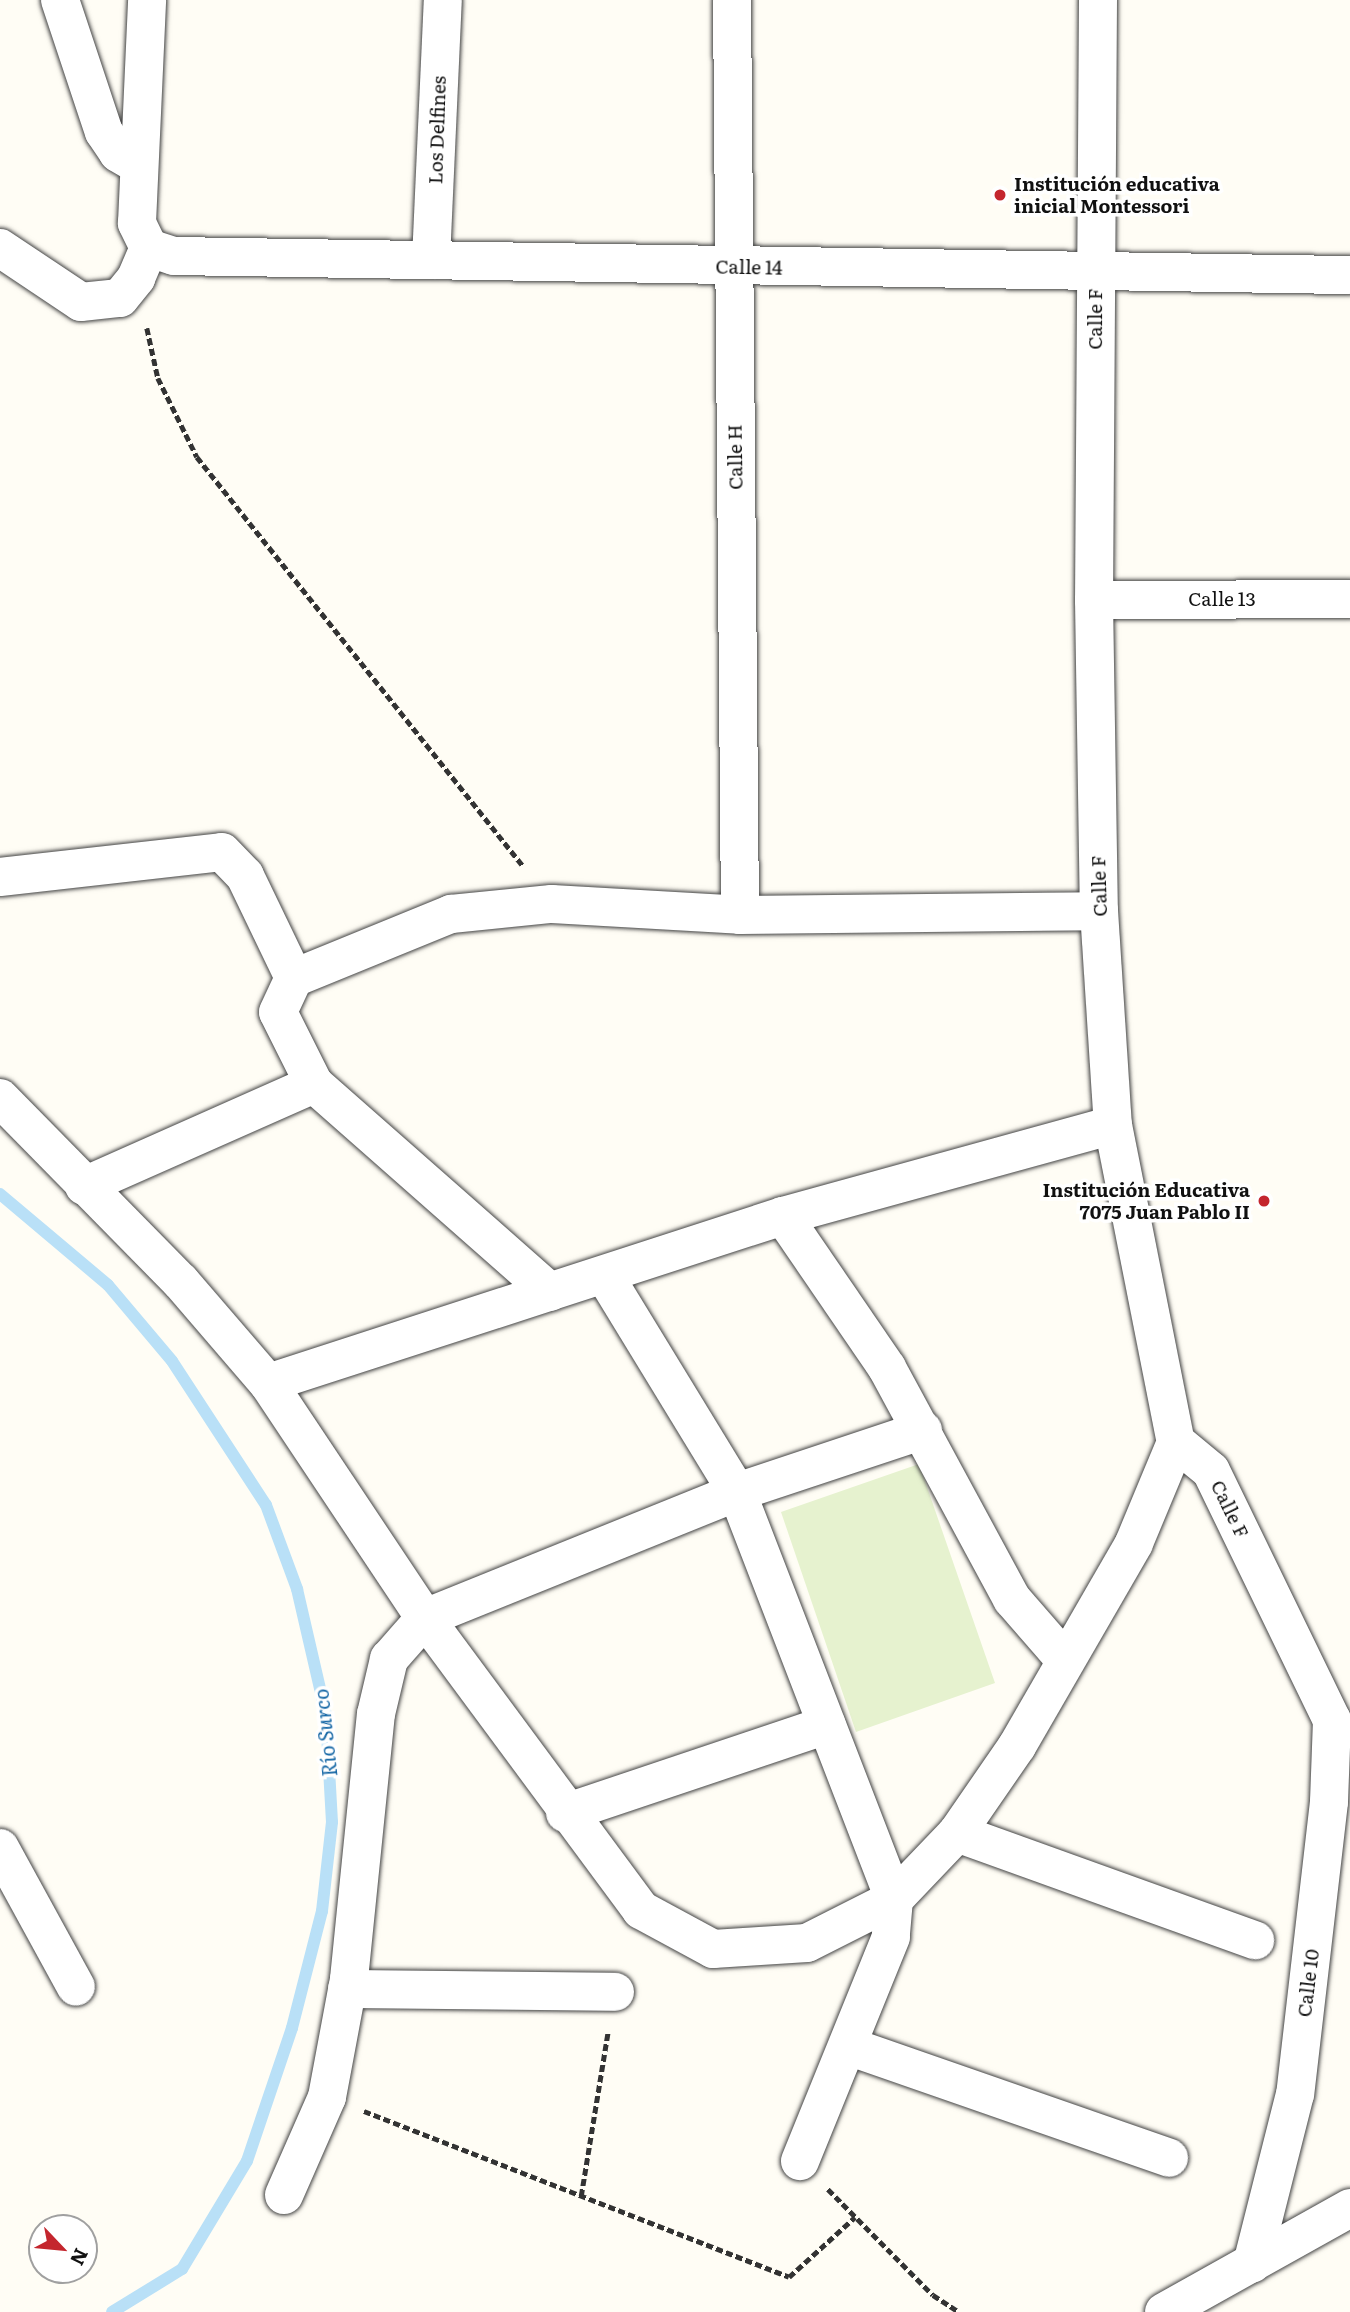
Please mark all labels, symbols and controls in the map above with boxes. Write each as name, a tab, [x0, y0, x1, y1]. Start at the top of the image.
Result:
street label: Los Delfines	[424, 75, 450, 185]
place label: Institución educativa inicial Montessori	[1014, 173, 1220, 217]
marker: Institución educativa inicial Montessori	[992, 187, 1008, 203]
street label: Calle 14	[715, 255, 783, 279]
street label: Calle F	[1084, 288, 1106, 350]
street label: Calle H	[723, 424, 747, 490]
street label: Calle 13	[1188, 588, 1256, 610]
street label: Calle F	[1087, 855, 1111, 917]
place label: Institución Educativa 7075 Juan Pablo II	[1042, 1179, 1250, 1223]
marker: Institución Educativa 7075 Juan Pablo II	[1256, 1193, 1272, 1209]
street label: Calle F	[1206, 1476, 1254, 1542]
water label: Río Surco	[307, 1688, 341, 1778]
street label: Calle 10	[1293, 1948, 1323, 2018]
north arrow	[28, 2214, 98, 2284]
text: N	[64, 2244, 96, 2271]

